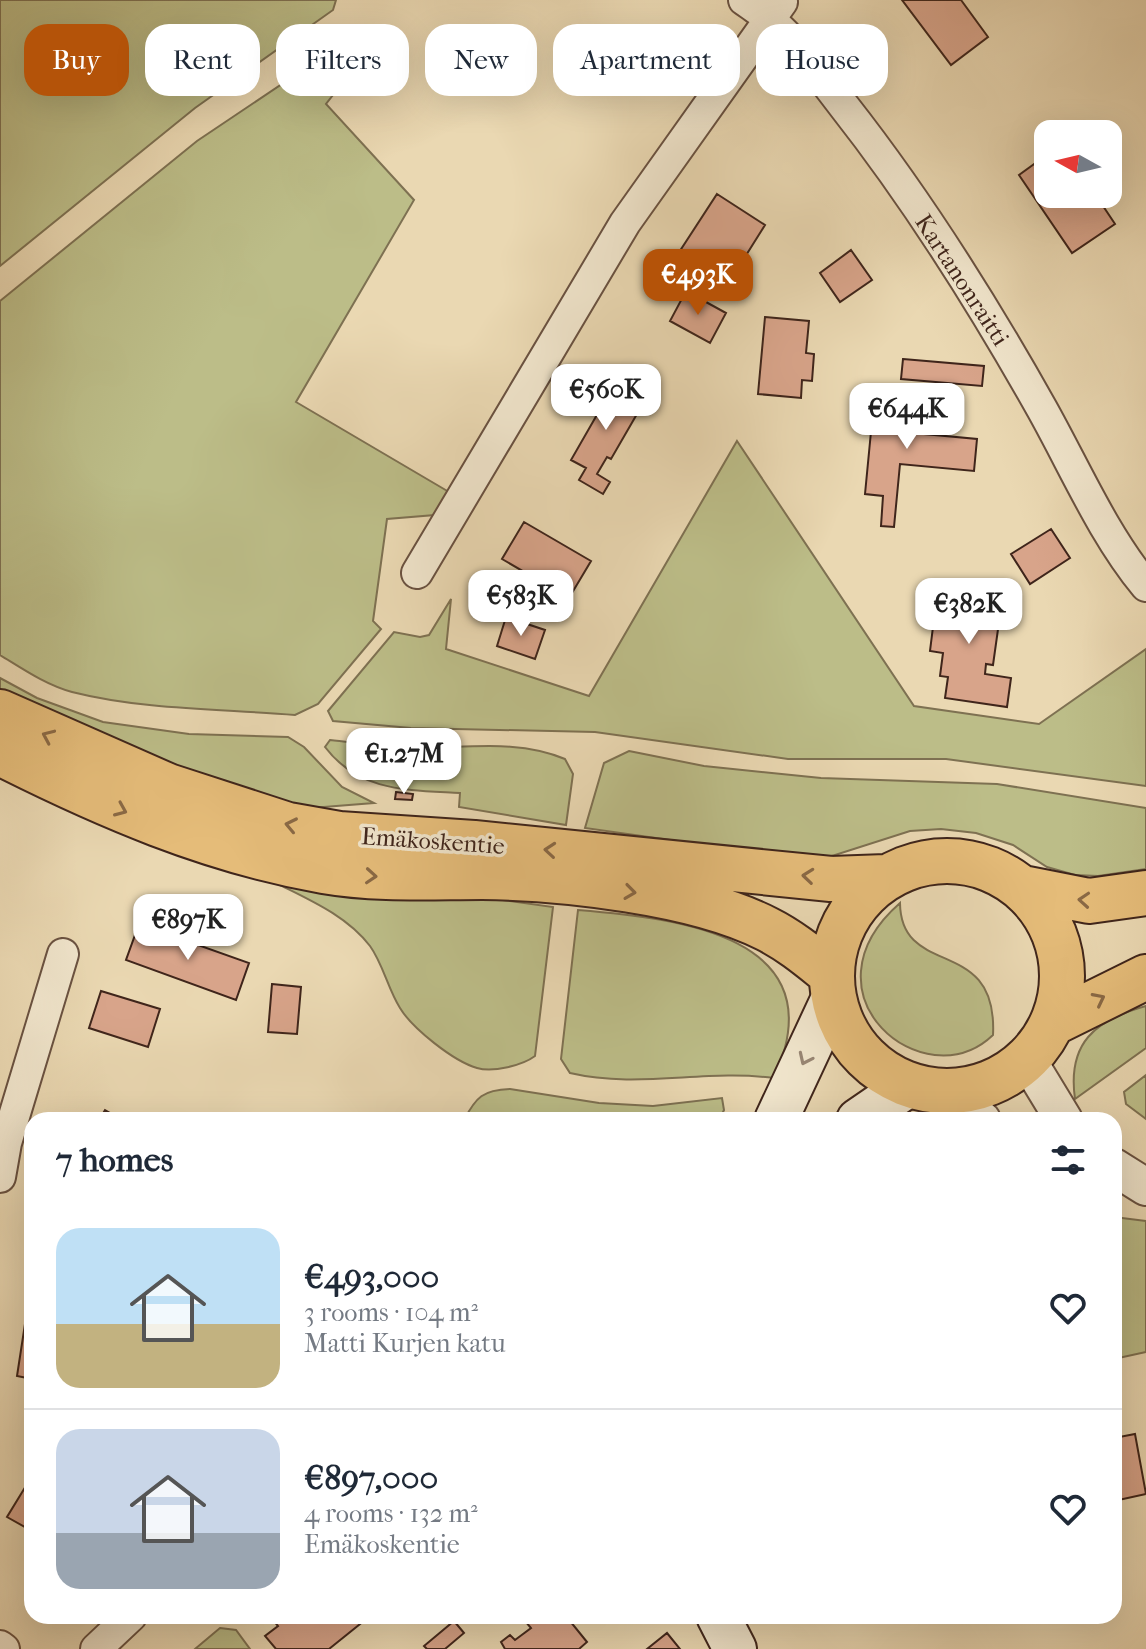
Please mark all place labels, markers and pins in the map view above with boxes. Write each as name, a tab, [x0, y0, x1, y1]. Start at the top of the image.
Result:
pin: €493K	[642, 249, 754, 317]
pin: €560K	[550, 364, 662, 432]
pin: €644K	[851, 383, 963, 451]
pin: €583K	[465, 570, 577, 638]
pin: €382K	[913, 578, 1025, 646]
pin: €1.27M	[339, 728, 469, 796]
pin: €897K	[132, 894, 244, 962]

